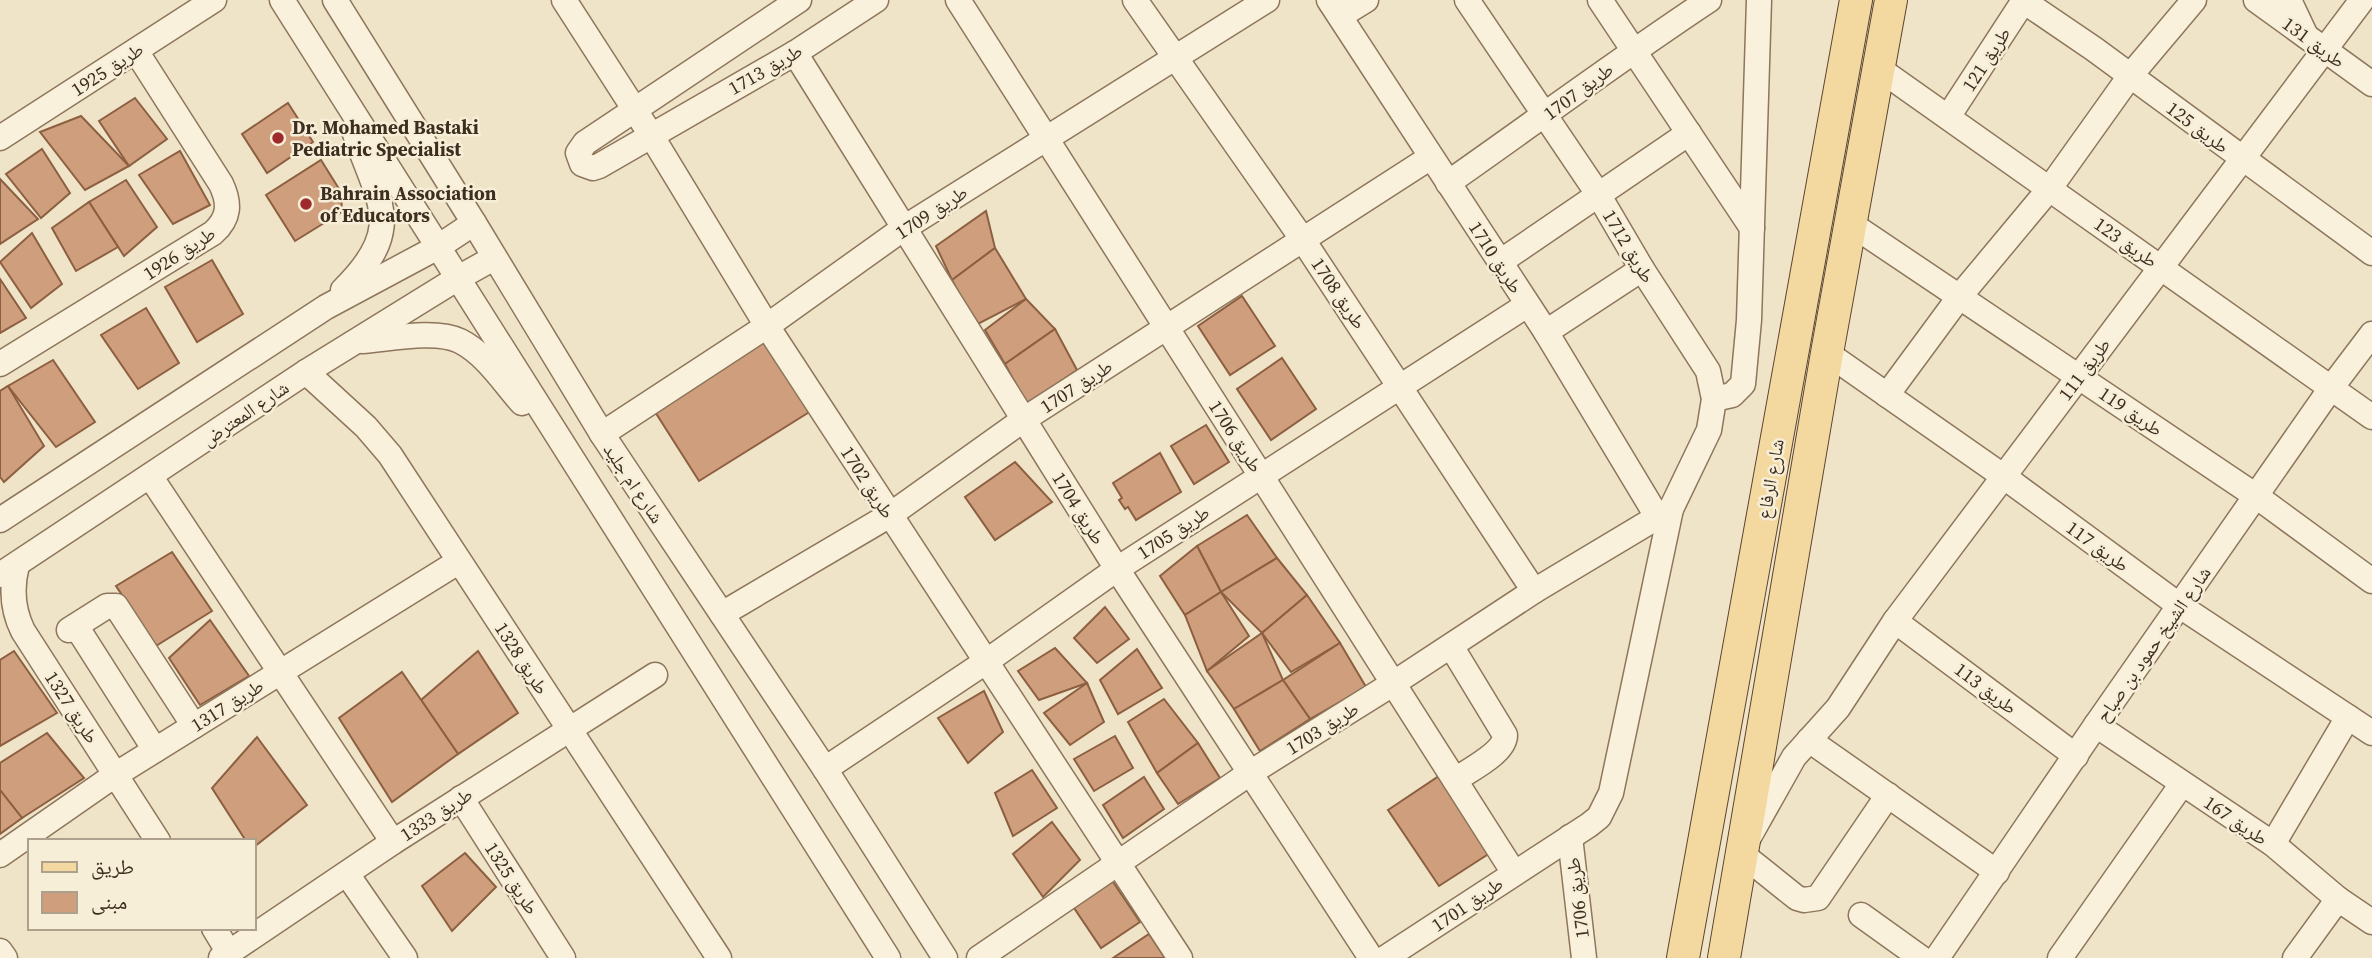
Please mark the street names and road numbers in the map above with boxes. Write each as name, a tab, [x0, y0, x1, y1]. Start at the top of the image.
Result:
street label: طريق 131	[2277, 10, 2351, 74]
street label: طريق 121	[1956, 22, 2016, 96]
street label: طريق 1925	[66, 36, 148, 102]
street label: طريق 1713	[723, 37, 807, 101]
street label: طريق 1707	[1538, 56, 1618, 126]
street label: طريق 125	[2161, 95, 2235, 159]
street label: طريق 1709	[890, 179, 972, 245]
street label: طريق 1712	[1597, 204, 1661, 288]
street label: طريق 123	[2089, 211, 2163, 273]
street label: طريق 1710	[1463, 216, 1529, 298]
street label: طريق 1926	[138, 220, 220, 286]
street label: طريق 1708	[1305, 252, 1373, 334]
street label: طريق 111	[2052, 332, 2116, 406]
street label: طريق 1707	[1035, 353, 1117, 419]
street label: شارع المعترض	[196, 374, 294, 452]
street label: طريق 119	[2094, 380, 2168, 442]
street label: طريق 1706	[1203, 395, 1269, 477]
street label: شارع الرفاع	[1750, 437, 1790, 521]
street label: شارع ام جليد	[597, 438, 670, 529]
street label: طريق 1702	[835, 441, 901, 523]
street label: طريق 1704	[1046, 467, 1112, 549]
street label: طريق 1705	[1132, 499, 1214, 565]
street label: طريق 117	[2061, 514, 2135, 578]
street label: شارع الشيخ حمود بن صباح	[2089, 561, 2217, 727]
street label: طريق 1328	[489, 617, 555, 699]
street label: طريق 113	[1949, 656, 2023, 720]
street label: طريق 1327	[39, 666, 105, 748]
street label: طريق 1317	[186, 672, 268, 738]
street label: طريق 1703	[1281, 695, 1363, 761]
street label: طريق 1333	[395, 781, 477, 847]
street label: طريق 167	[2199, 789, 2273, 851]
street label: طريق 1325	[479, 837, 545, 919]
street label: طريق 1706	[1559, 856, 1595, 940]
street label: طريق 1701	[1426, 870, 1508, 938]

